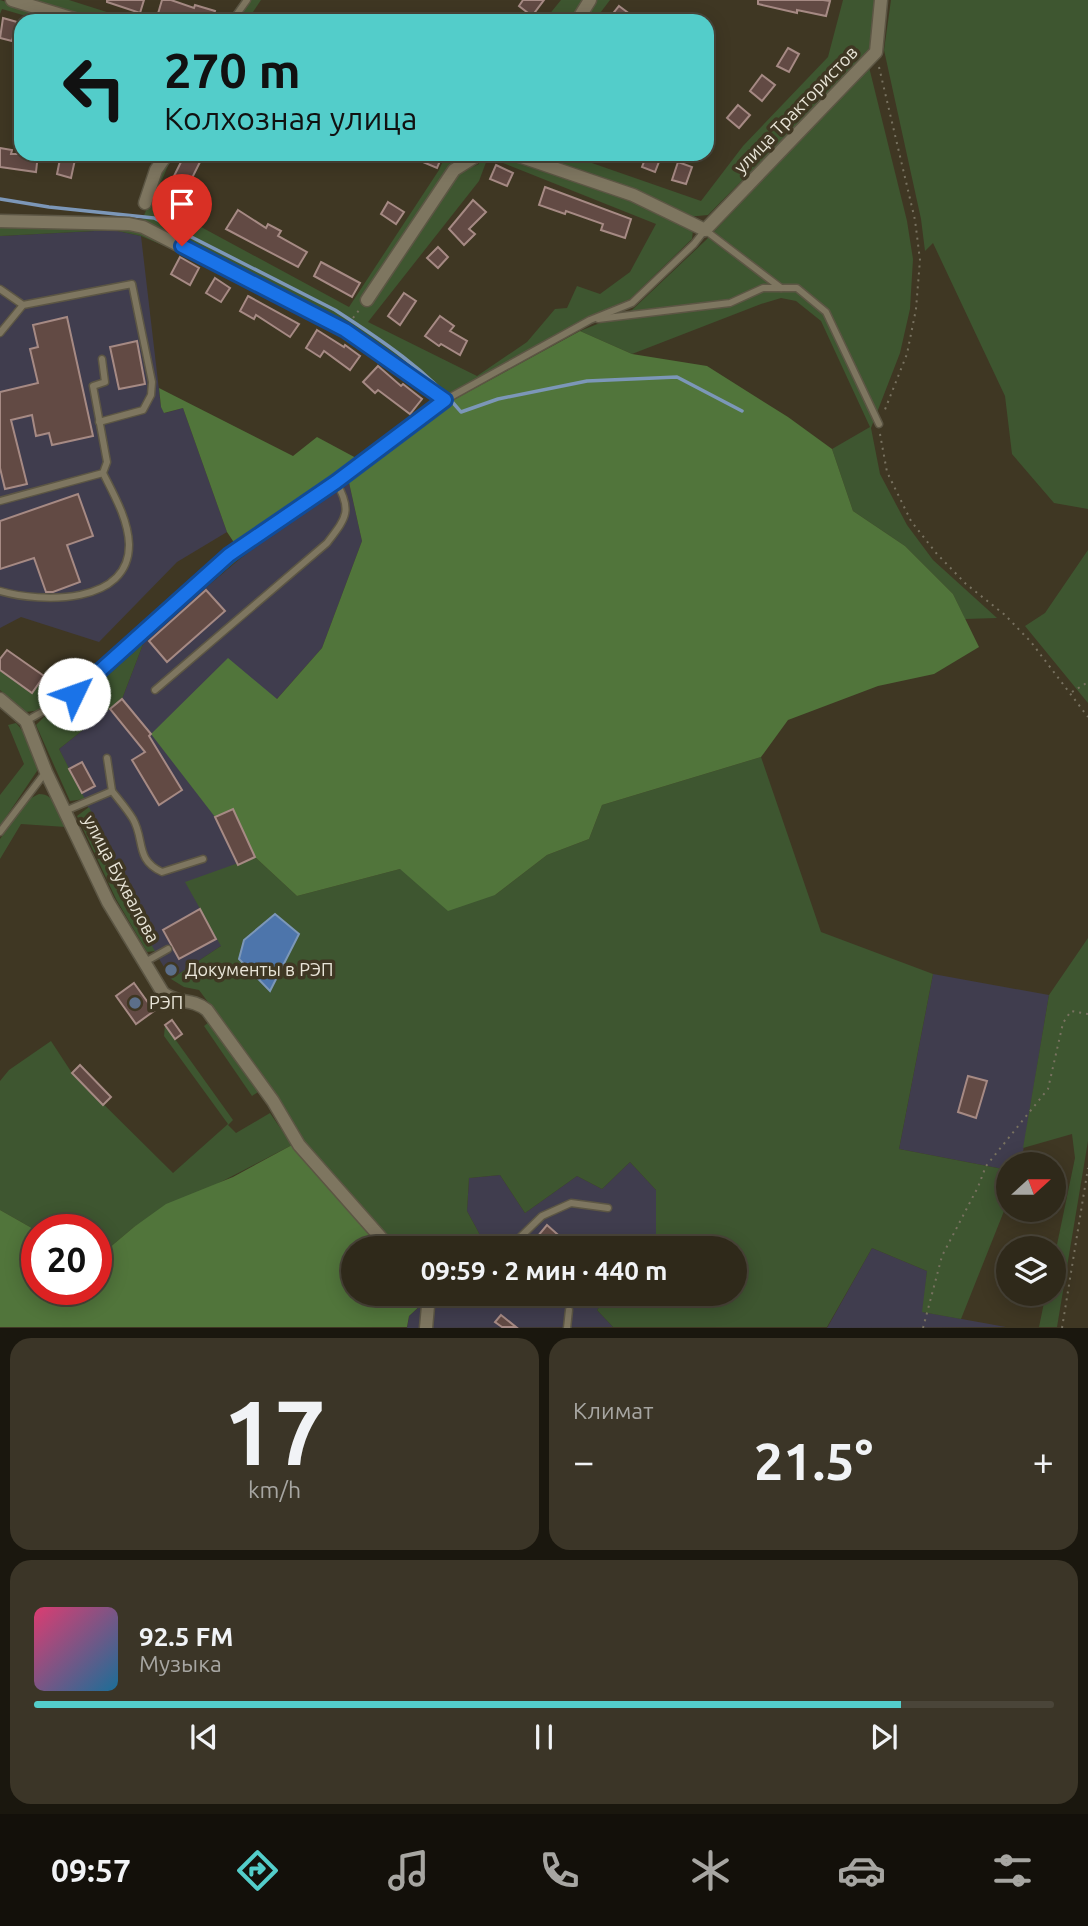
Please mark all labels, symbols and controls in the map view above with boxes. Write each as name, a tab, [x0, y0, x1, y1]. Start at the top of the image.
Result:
icon: left	[49, 42, 140, 133]
text: 270 m	[164, 42, 301, 97]
street label: улица Трактористов	[729, 42, 861, 177]
text: Колхозная улица	[164, 100, 417, 136]
pin	[152, 174, 212, 246]
icon: arrive	[163, 185, 201, 223]
position arrow	[37, 657, 111, 731]
street label: улица Бухвалова	[80, 811, 164, 946]
place label: Документы в РЭП	[185, 959, 333, 979]
marker: Документы в РЭП	[163, 962, 179, 978]
place label: РЭП	[149, 992, 183, 1012]
marker: РЭП	[127, 995, 143, 1011]
north arrow	[996, 1152, 1066, 1222]
map controls	[996, 1152, 1066, 1306]
speed limit sign: 20	[21, 1214, 112, 1305]
button: layers	[996, 1236, 1066, 1306]
text: 09:59 · 2 мин · 440 m	[421, 1256, 667, 1285]
text: 17	[223, 1380, 326, 1482]
text: Климат	[573, 1398, 653, 1423]
text: 21.5°	[754, 1432, 873, 1490]
text: −	[573, 1440, 594, 1482]
text: +	[1033, 1440, 1054, 1482]
text: km/h	[248, 1477, 301, 1502]
text: 92.5 FM	[139, 1622, 233, 1651]
text: Музыка	[139, 1651, 222, 1676]
icon: previous	[185, 1718, 223, 1756]
icon: pause	[525, 1718, 563, 1756]
icon: next	[865, 1718, 903, 1756]
icon: directions	[233, 1846, 282, 1895]
icon: music	[384, 1846, 433, 1895]
icon: phone	[535, 1846, 584, 1895]
icon: climate	[686, 1846, 735, 1895]
icon: car	[837, 1846, 886, 1895]
icon: filters	[988, 1846, 1037, 1895]
text: 09:57	[51, 1852, 131, 1888]

